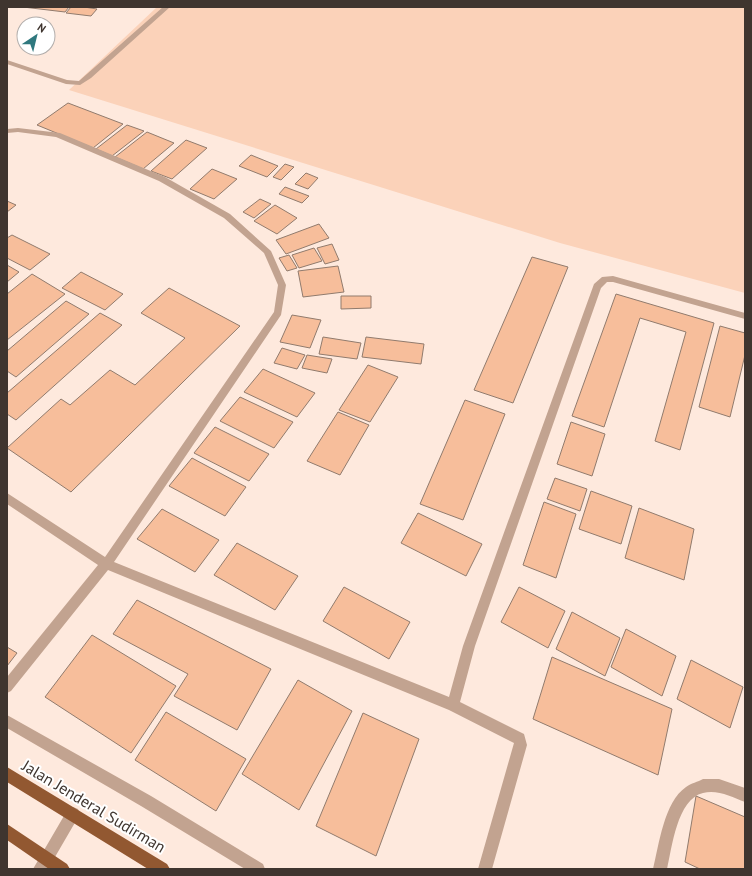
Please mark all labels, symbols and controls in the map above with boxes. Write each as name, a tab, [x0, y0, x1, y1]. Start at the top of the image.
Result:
north arrow	[16, 16, 56, 56]
text: N	[35, 20, 49, 36]
street label: Jalan Jenderal Sudirman	[18, 755, 169, 857]

